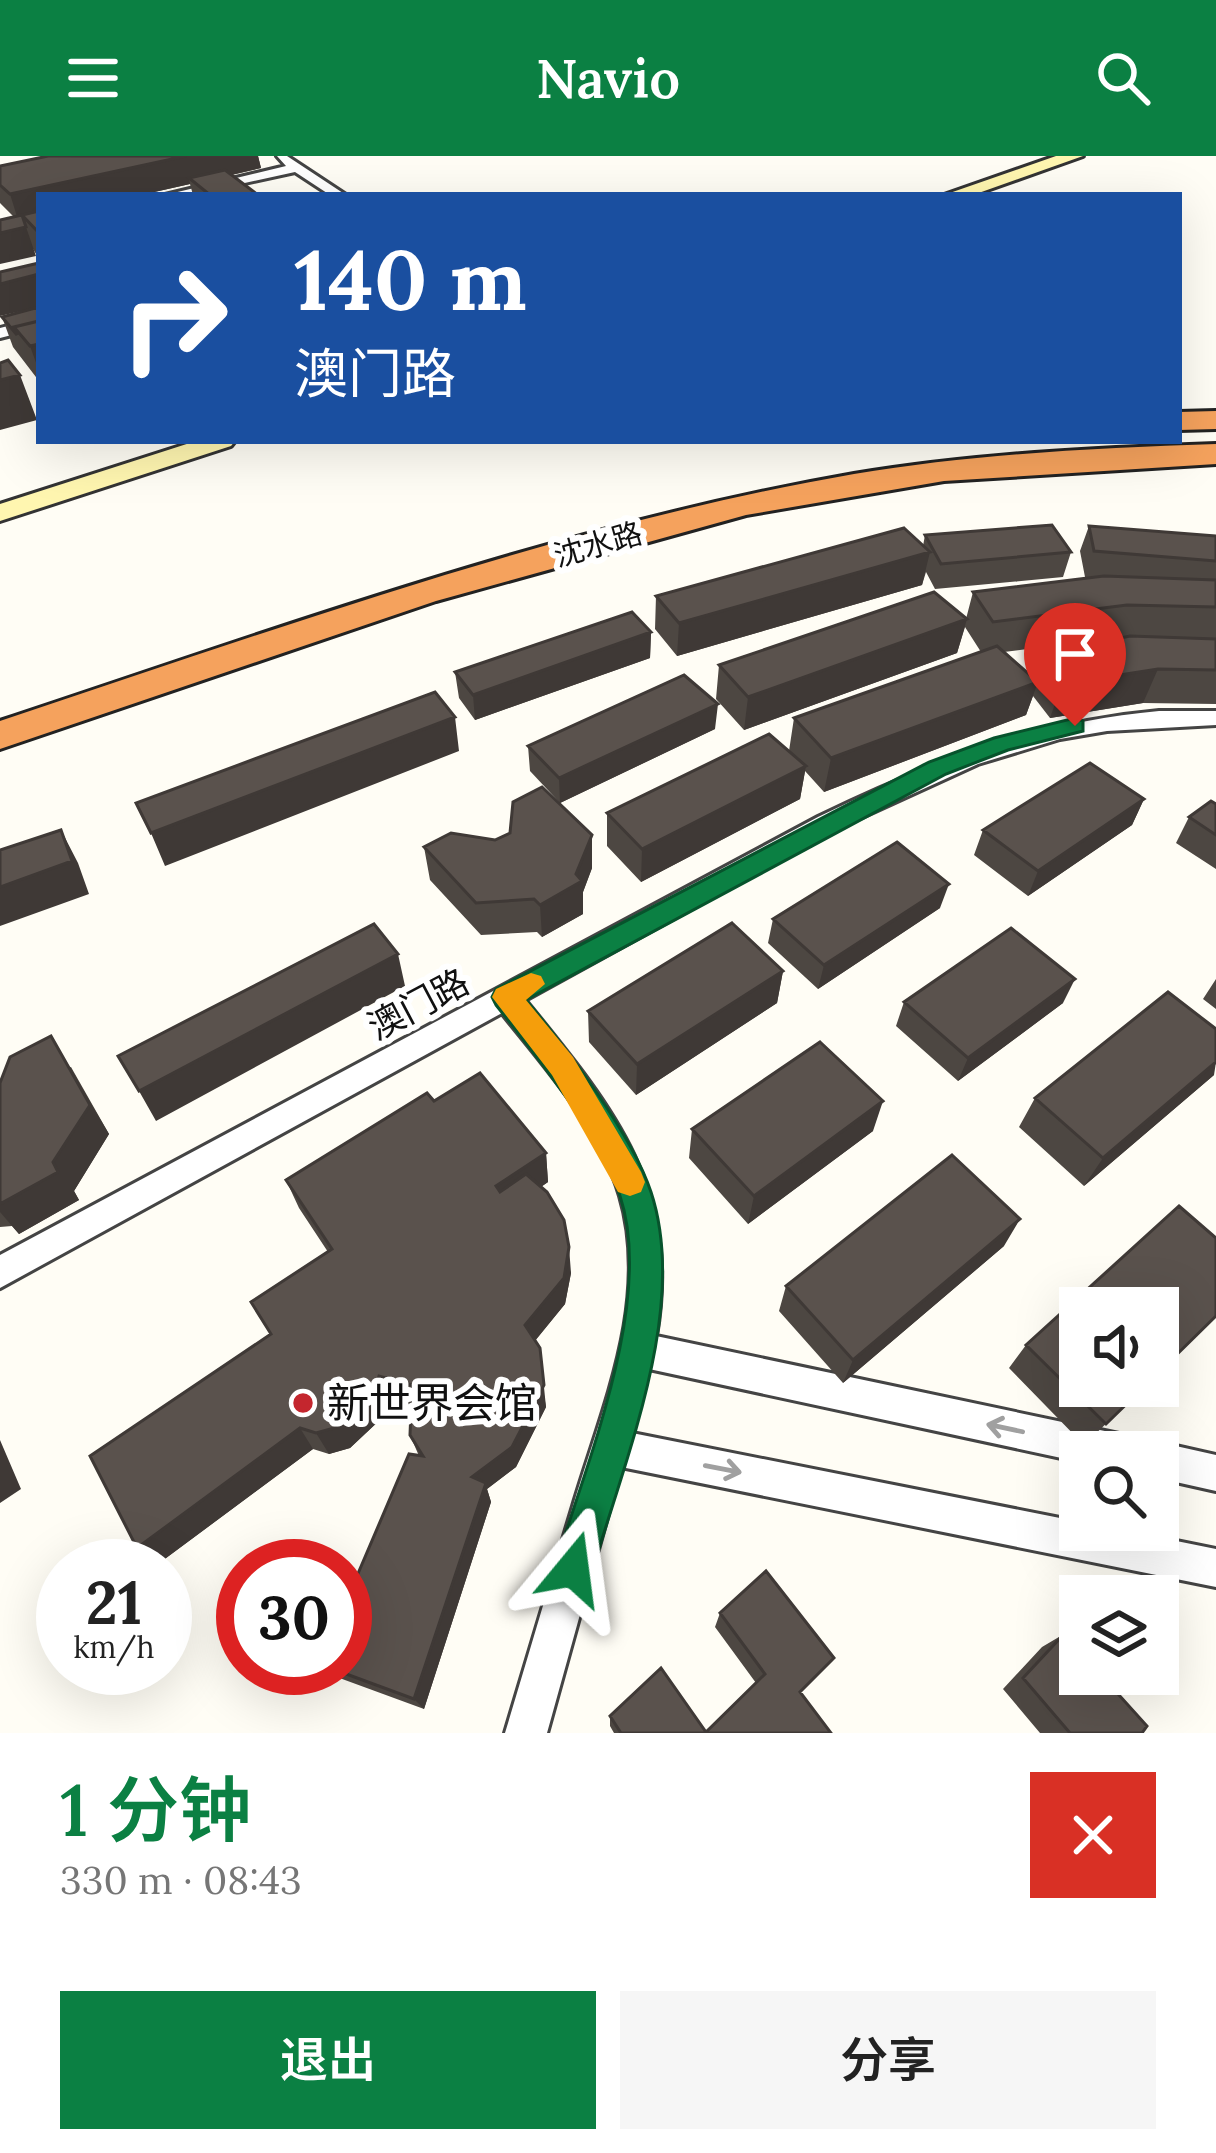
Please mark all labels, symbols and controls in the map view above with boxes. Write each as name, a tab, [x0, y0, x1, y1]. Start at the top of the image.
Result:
text: Navio	[536, 44, 680, 113]
icon: menu	[60, 45, 126, 111]
icon: search	[1090, 45, 1156, 111]
text: 140 m	[294, 225, 527, 333]
icon: right	[96, 240, 252, 396]
text: 澳门路	[294, 339, 456, 408]
street label: 沈水路	[549, 513, 646, 575]
pin	[1024, 603, 1126, 726]
icon: arrive	[1042, 621, 1108, 687]
street label: 澳门路	[360, 958, 476, 1050]
map controls	[1059, 1287, 1179, 1695]
button: sound	[1059, 1287, 1179, 1407]
place label: 新世界会馆	[327, 1376, 537, 1430]
marker: 新世界会馆	[290, 1390, 316, 1416]
one-way arrow	[986, 1415, 1025, 1438]
button: search	[1059, 1431, 1179, 1551]
one-way arrow	[704, 1459, 742, 1482]
position arrow	[510, 1506, 636, 1632]
speed limit sign: 30	[216, 1539, 372, 1695]
text: 21	[86, 1564, 142, 1640]
button: layers	[1059, 1575, 1179, 1695]
text: km/h	[73, 1628, 155, 1666]
text: 1 分钟	[60, 1764, 251, 1856]
button: close	[1030, 1772, 1156, 1898]
text: 330 m · 08:43	[60, 1855, 302, 1905]
button: 退出	[60, 1991, 596, 2129]
button: 分享	[620, 1991, 1156, 2129]

